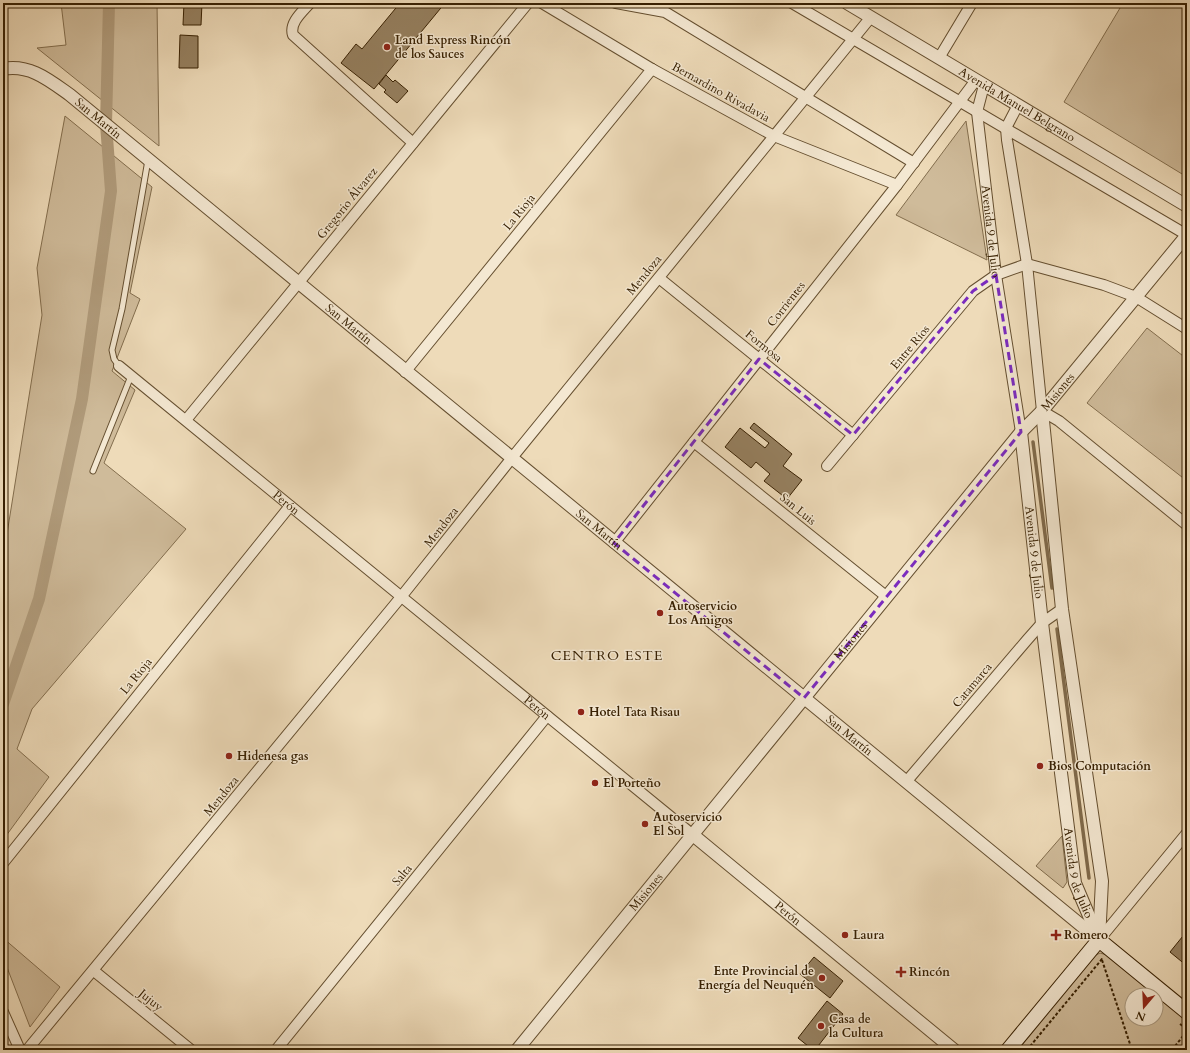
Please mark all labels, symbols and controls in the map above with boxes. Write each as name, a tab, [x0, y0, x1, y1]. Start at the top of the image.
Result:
place label: Land Express Rincón de los Sauces	[395, 32, 511, 62]
marker: Land Express Rincón de los Sauces	[382, 42, 392, 52]
street label: Bernardino Rivadavia	[669, 58, 774, 126]
street label: Avenida Manuel Belgrano	[956, 64, 1079, 146]
street label: San Martín	[72, 94, 125, 142]
street label: Gregorio Álvarez	[312, 163, 381, 242]
street label: Avenida 9 de Julio	[978, 184, 1004, 279]
street label: La Rioja	[499, 190, 539, 234]
street label: Mendoza	[623, 251, 666, 298]
street label: Corrientes	[763, 278, 809, 330]
street label: San Martín	[322, 300, 376, 348]
street label: Entre Ríos	[887, 321, 933, 373]
street label: Formosa	[742, 326, 787, 366]
street label: Misiones	[1037, 369, 1078, 414]
street label: Perón	[269, 487, 303, 519]
street label: San Luis	[776, 489, 820, 529]
street label: Mendoza	[420, 503, 462, 550]
street label: Avenida 9 de Julio	[1021, 505, 1047, 600]
street label: San Martín	[572, 506, 626, 554]
place label: Autoservicio Los Amigos	[668, 598, 737, 628]
marker: Autoservicio Los Amigos	[655, 608, 665, 618]
street label: Misiones	[830, 618, 871, 663]
district label: CENTRO ESTE	[551, 646, 663, 665]
street label: La Rioja	[116, 654, 156, 698]
street label: Catamarca	[949, 659, 996, 711]
street label: Perón	[520, 692, 554, 724]
place label: Hotel Tata Risau	[589, 704, 680, 720]
marker: Hotel Tata Risau	[576, 707, 586, 717]
street label: San Martín	[823, 711, 877, 759]
place label: Hidenesa gas	[237, 748, 308, 764]
marker: Hidenesa gas	[224, 751, 234, 761]
place label: Bios Computación	[1048, 758, 1151, 774]
marker: Bios Computación	[1035, 761, 1045, 771]
street label: Mendoza	[200, 772, 243, 819]
place label: El Porteño	[603, 775, 661, 791]
marker: El Porteño	[590, 778, 600, 788]
place label: Autoservicio El Sol	[653, 809, 722, 839]
marker: Autoservicio El Sol	[640, 819, 650, 829]
street label: Avenida 9 de Julio	[1060, 827, 1097, 921]
street label: Salta	[388, 860, 416, 889]
street label: Misiones	[626, 869, 666, 914]
street label: Perón	[771, 897, 805, 929]
place label: Laura	[853, 927, 884, 943]
place label: Romero	[1064, 927, 1108, 943]
marker: Laura	[840, 930, 850, 940]
marker: Romero	[1051, 930, 1061, 940]
place label: Ente Provincial de Energía del Neuquén	[698, 963, 814, 993]
place label: Rincón	[909, 964, 950, 980]
marker: Rincón	[896, 967, 906, 977]
marker: Ente Provincial de Energía del Neuquén	[817, 973, 827, 983]
street label: Jujuy	[134, 984, 167, 1015]
north arrow	[1124, 987, 1164, 1027]
text: N	[1134, 1007, 1148, 1025]
place label: Casa de la Cultura	[829, 1011, 884, 1041]
marker: Casa de la Cultura	[816, 1021, 826, 1031]

